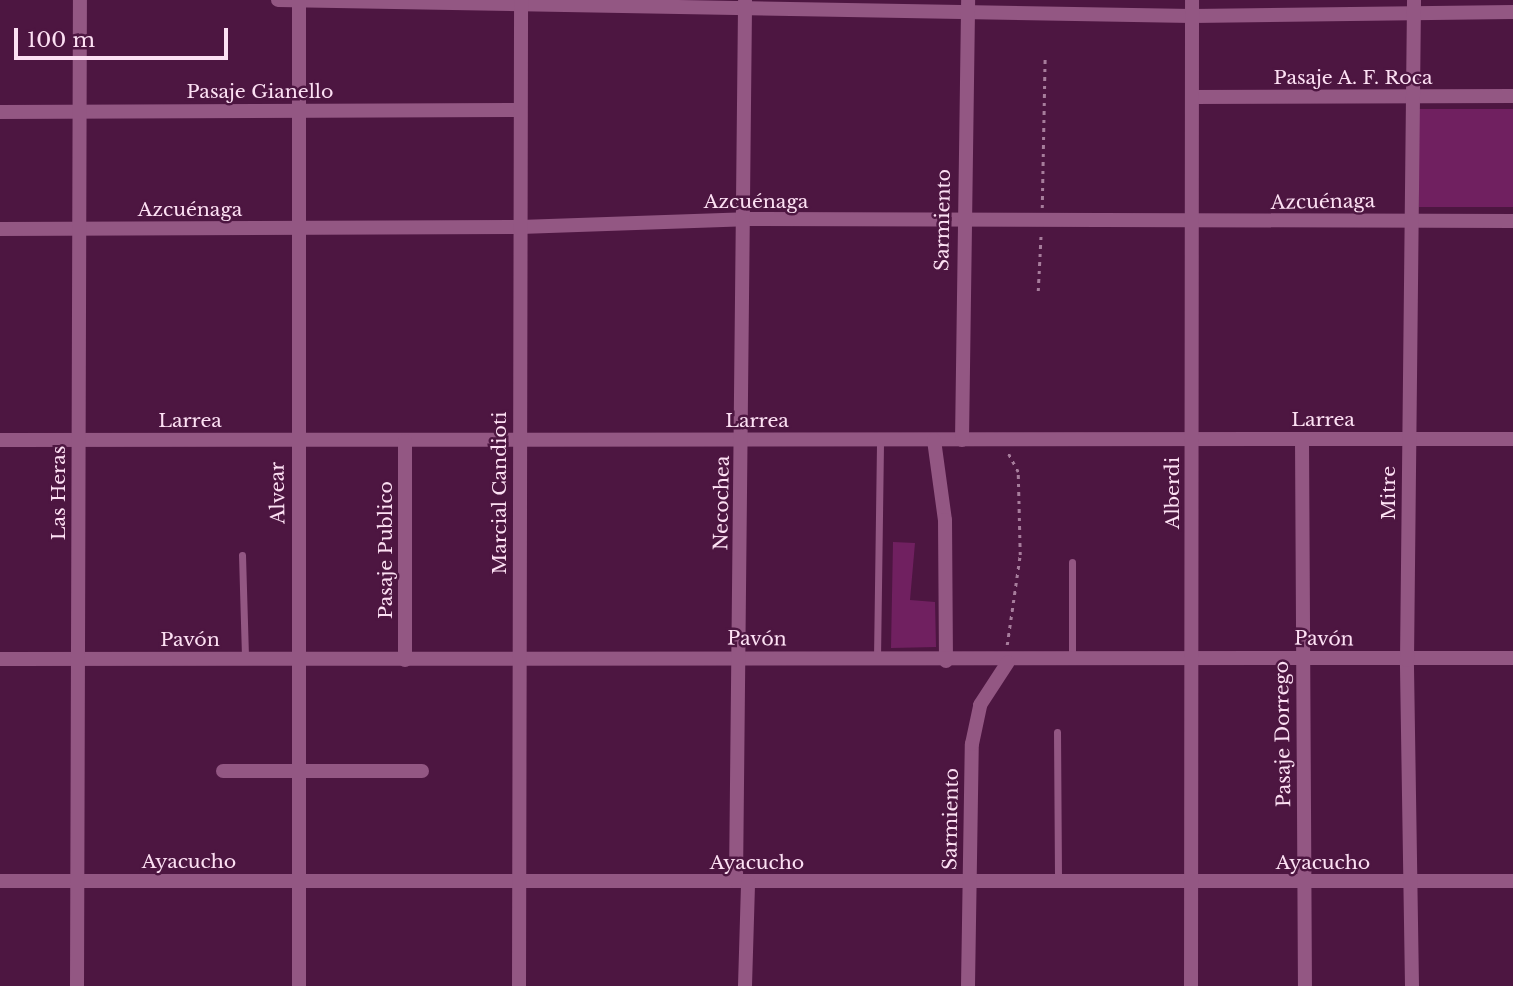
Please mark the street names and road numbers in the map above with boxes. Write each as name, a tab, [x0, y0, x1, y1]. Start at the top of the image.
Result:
street label: Pasaje A. F. Roca	[1273, 67, 1433, 89]
street label: Pasaje Gianello	[187, 81, 333, 103]
street label: Sarmiento	[931, 169, 955, 271]
street label: Azcuénaga	[1271, 190, 1375, 214]
street label: Azcuénaga	[704, 191, 808, 213]
street label: Azcuénaga	[138, 199, 242, 221]
street label: Larrea	[1291, 409, 1355, 431]
street label: Larrea	[158, 410, 222, 432]
street label: Larrea	[725, 410, 789, 432]
street label: Marcial Candioti	[489, 411, 511, 575]
street label: Las Heras	[48, 446, 70, 540]
street label: Necochea	[710, 455, 734, 551]
street label: Alberdi	[1162, 457, 1184, 529]
street label: Alvear	[266, 462, 290, 524]
street label: Mitre	[1378, 466, 1400, 520]
street label: Pasaje Publico	[375, 481, 397, 619]
street label: Pavón	[727, 627, 787, 651]
street label: Pavón	[1294, 627, 1354, 651]
street label: Pavón	[160, 629, 220, 651]
street label: Pasaje Dorrego	[1270, 661, 1296, 807]
street label: Sarmiento	[939, 768, 963, 870]
street label: Ayacucho	[142, 851, 236, 873]
street label: Ayacucho	[710, 852, 804, 874]
street label: Ayacucho	[1276, 852, 1370, 874]

